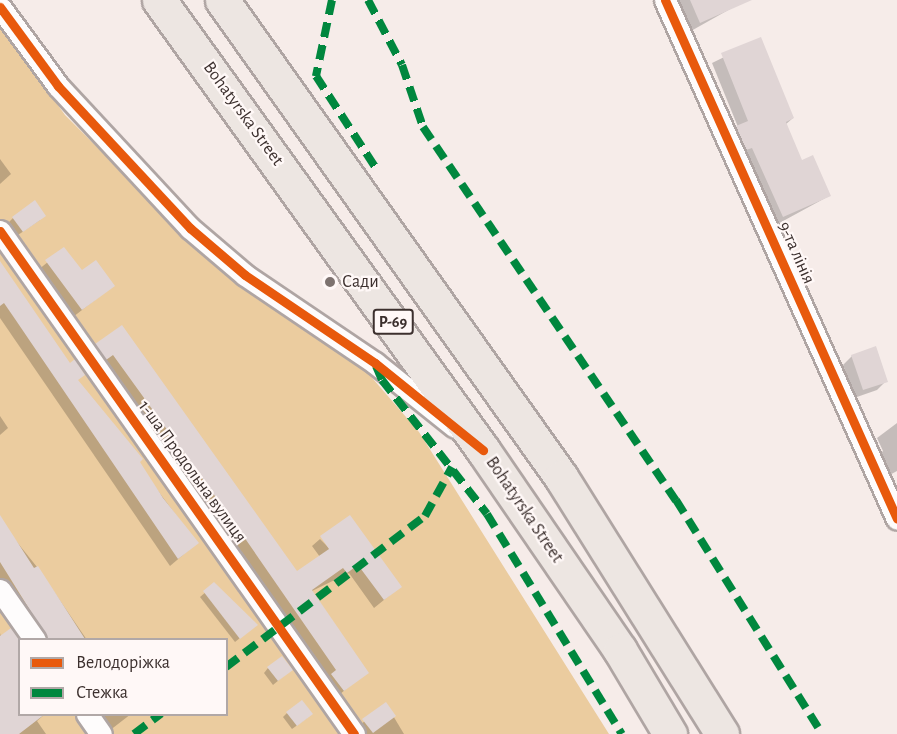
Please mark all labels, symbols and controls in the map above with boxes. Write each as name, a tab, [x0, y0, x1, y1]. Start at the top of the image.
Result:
street label: Bohatyrska Street	[198, 58, 288, 170]
street label: 9-та лінія	[773, 218, 819, 288]
place label: Сади	[342, 271, 379, 293]
marker: Сади	[323, 275, 337, 289]
road number: Р-69	[372, 309, 414, 335]
street label: 1-ша Продольна вулиця	[133, 397, 251, 547]
street label: Bohatyrska Street	[481, 453, 567, 567]
legend	[18, 638, 228, 716]
text: Велодоріжка	[76, 654, 170, 672]
text: Стежка	[76, 684, 128, 702]

